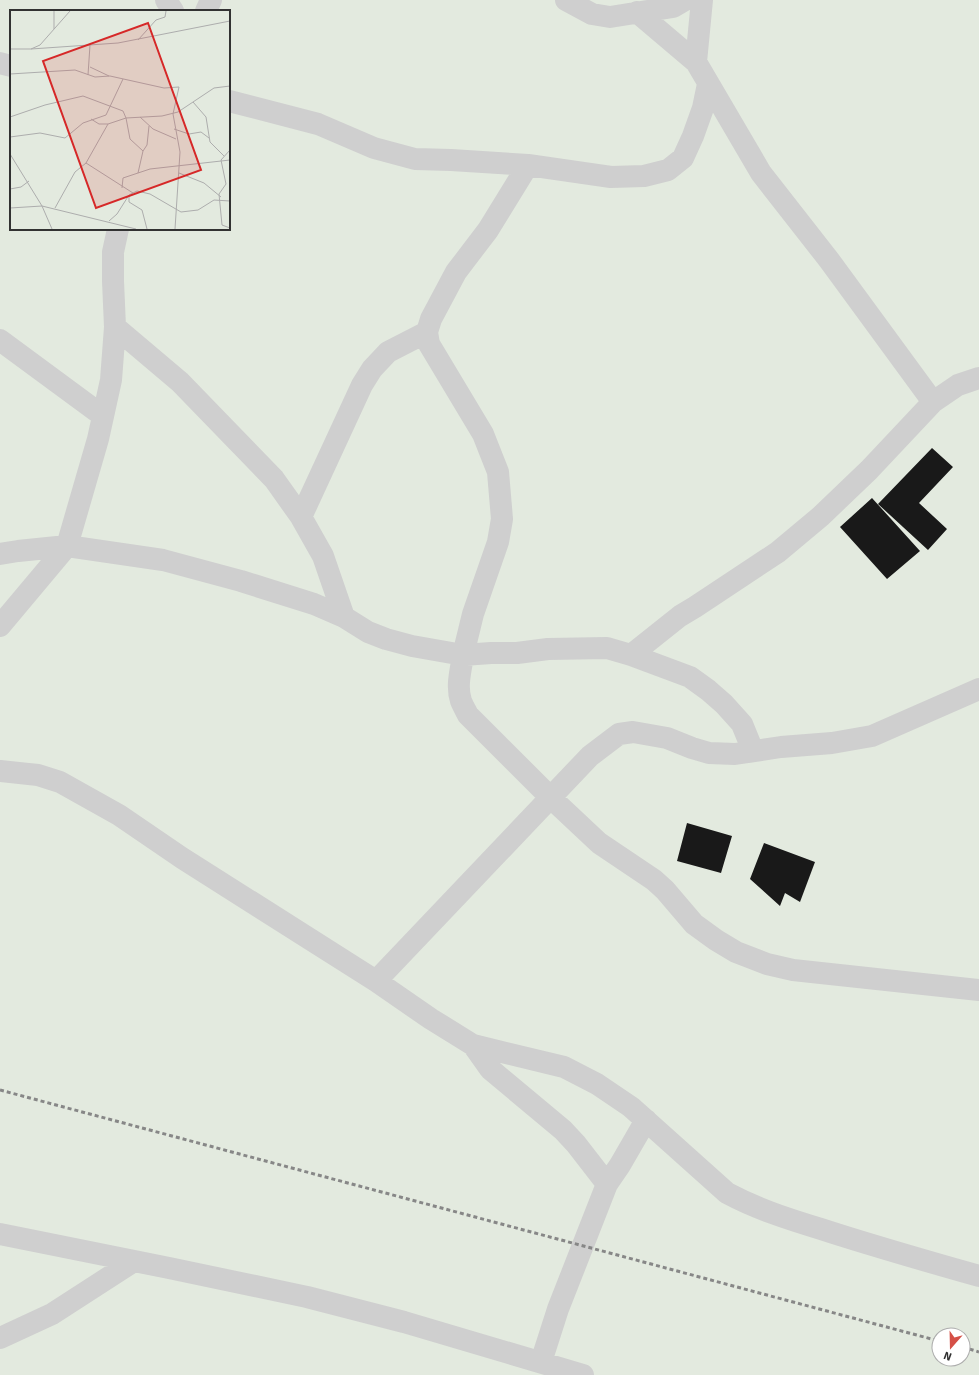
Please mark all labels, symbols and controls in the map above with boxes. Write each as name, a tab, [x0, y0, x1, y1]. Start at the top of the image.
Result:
inset map	[10, 10, 230, 230]
north arrow	[931, 1327, 971, 1367]
text: N	[942, 1349, 954, 1363]

